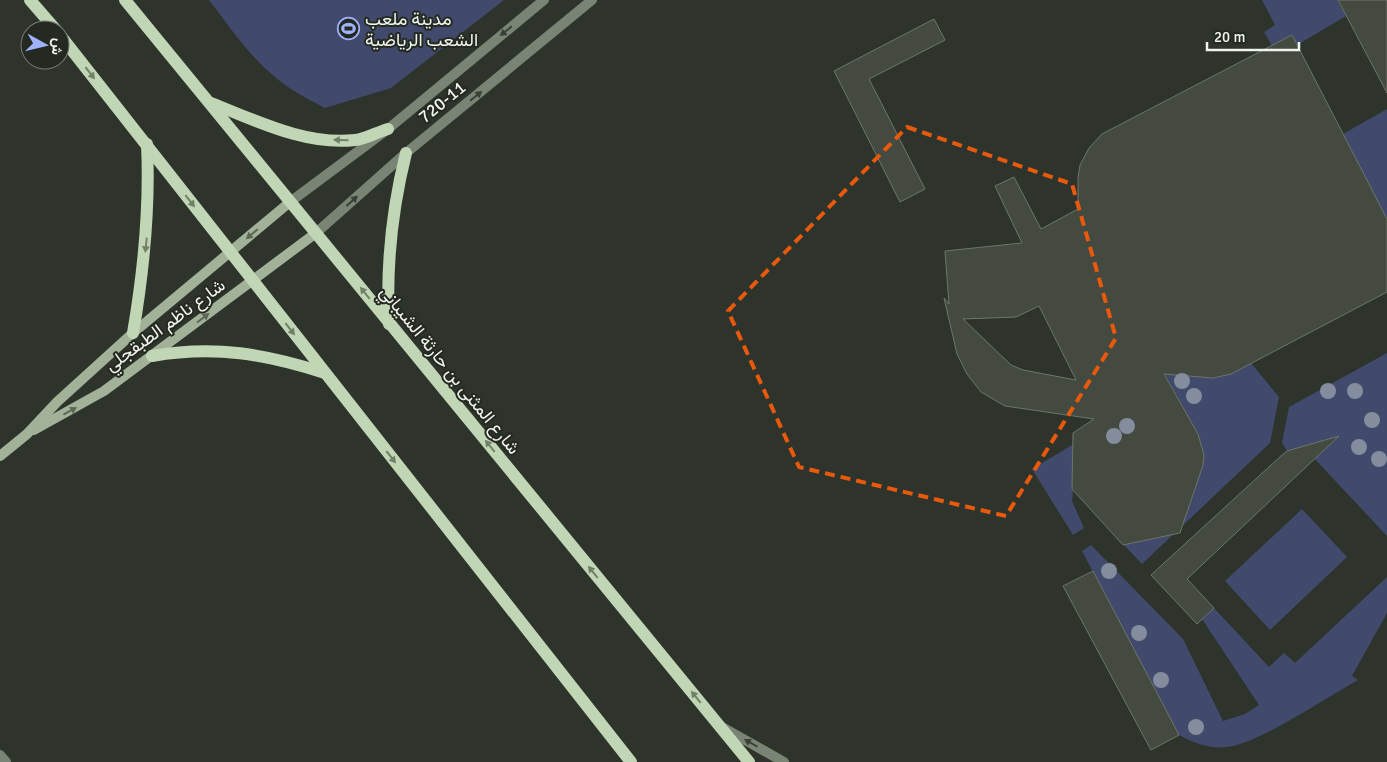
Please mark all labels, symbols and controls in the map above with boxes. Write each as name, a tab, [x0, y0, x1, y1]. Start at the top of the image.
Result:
place label: مدينة ملعب الشعب الرياضية	[365, 8, 478, 51]
sports icon: مدينة ملعب الشعب الرياضية	[337, 17, 361, 41]
north arrow	[20, 20, 70, 70]
scale bar	[1207, 20, 1300, 52]
one-way arrow	[500, 25, 512, 36]
text: 20 m	[1214, 28, 1245, 46]
text: ش	[48, 37, 67, 56]
one-way arrow	[85, 66, 96, 79]
street label: 720-11	[414, 76, 470, 128]
one-way arrow	[469, 90, 482, 101]
one-way arrow	[333, 136, 349, 144]
one-way arrow	[185, 194, 196, 207]
one-way arrow	[346, 195, 358, 207]
one-way arrow	[246, 228, 259, 239]
one-way arrow	[142, 237, 150, 253]
street label: شارع ناظم الطبقجلي	[100, 274, 232, 379]
street label: شارع المثنى بن حارثة الشيباني	[372, 281, 525, 461]
one-way arrow	[359, 287, 370, 300]
one-way arrow	[196, 313, 210, 323]
one-way arrow	[285, 322, 296, 335]
one-way arrow	[63, 407, 77, 415]
one-way arrow	[484, 440, 495, 453]
one-way arrow	[385, 450, 396, 463]
one-way arrow	[588, 565, 599, 578]
one-way arrow	[691, 691, 702, 704]
one-way arrow	[745, 739, 758, 748]

